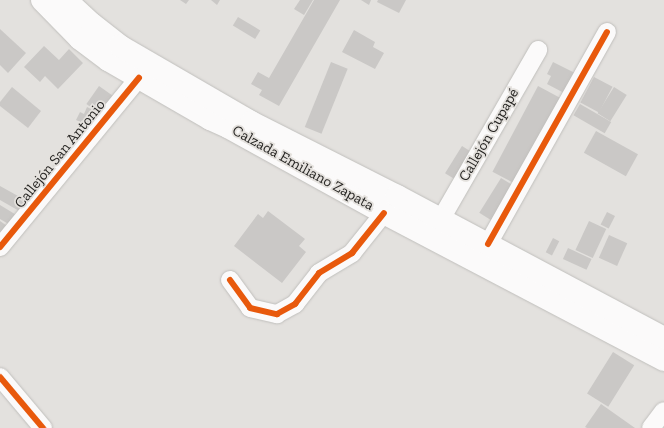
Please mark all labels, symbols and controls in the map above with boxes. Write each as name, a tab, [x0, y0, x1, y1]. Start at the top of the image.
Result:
street label: Callejón Cupapé	[455, 85, 523, 185]
street label: Callejón San Antonio	[11, 96, 109, 212]
street label: Calzada Emiliano Zapata	[229, 122, 377, 214]

